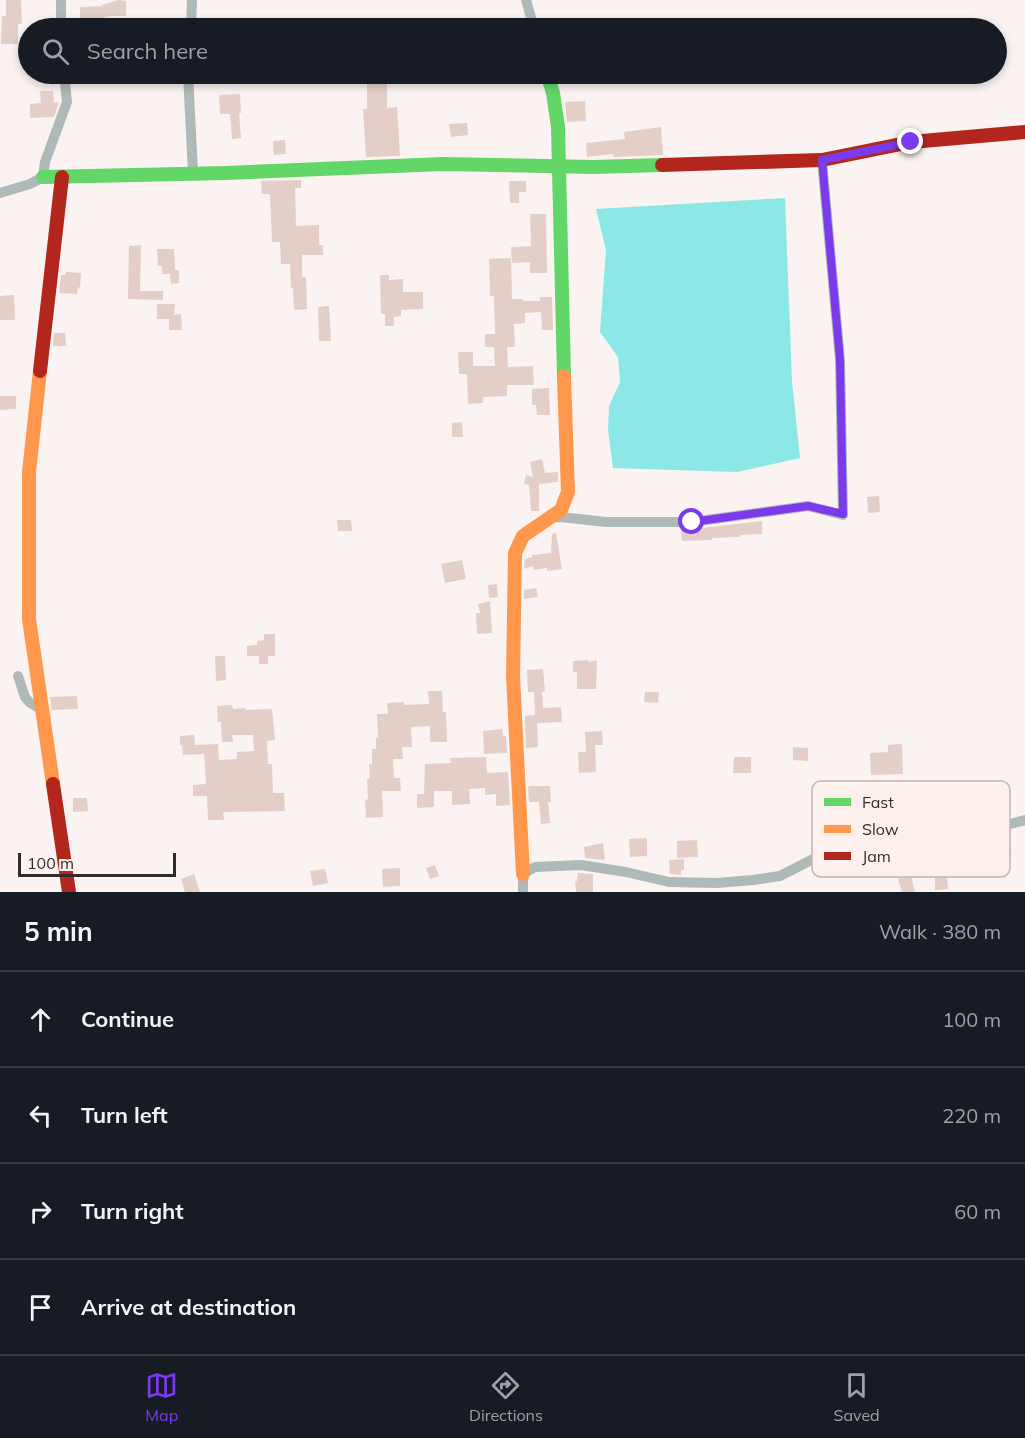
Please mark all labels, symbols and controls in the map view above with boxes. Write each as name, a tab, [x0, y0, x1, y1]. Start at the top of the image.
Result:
search box	[18, 18, 1007, 84]
icon: search	[39, 35, 72, 68]
text: Search here	[87, 37, 208, 65]
route end	[897, 128, 923, 154]
route start	[678, 508, 704, 534]
legend	[812, 781, 1010, 877]
text: Fast	[862, 792, 894, 812]
text: Slow	[862, 819, 899, 839]
text: Jam	[862, 846, 891, 866]
scale bar	[18, 850, 176, 878]
text: 100 m	[27, 853, 74, 873]
text: 5 min	[24, 915, 93, 948]
text: Walk · 380 m	[879, 919, 1001, 944]
icon: ahead	[24, 1003, 57, 1036]
text: Continue	[81, 1005, 174, 1033]
text: 100 m	[942, 1007, 1001, 1032]
icon: left	[24, 1099, 57, 1132]
text: Turn left	[81, 1101, 168, 1129]
text: 220 m	[942, 1103, 1001, 1128]
icon: right	[24, 1195, 57, 1228]
text: Turn right	[81, 1197, 184, 1225]
text: 60 m	[954, 1199, 1001, 1224]
icon: arrive	[24, 1291, 57, 1324]
text: Arrive at destination	[81, 1293, 296, 1321]
tab: Map	[145, 1369, 178, 1425]
tab: Directions	[469, 1369, 543, 1425]
tab: Saved	[834, 1369, 880, 1425]

